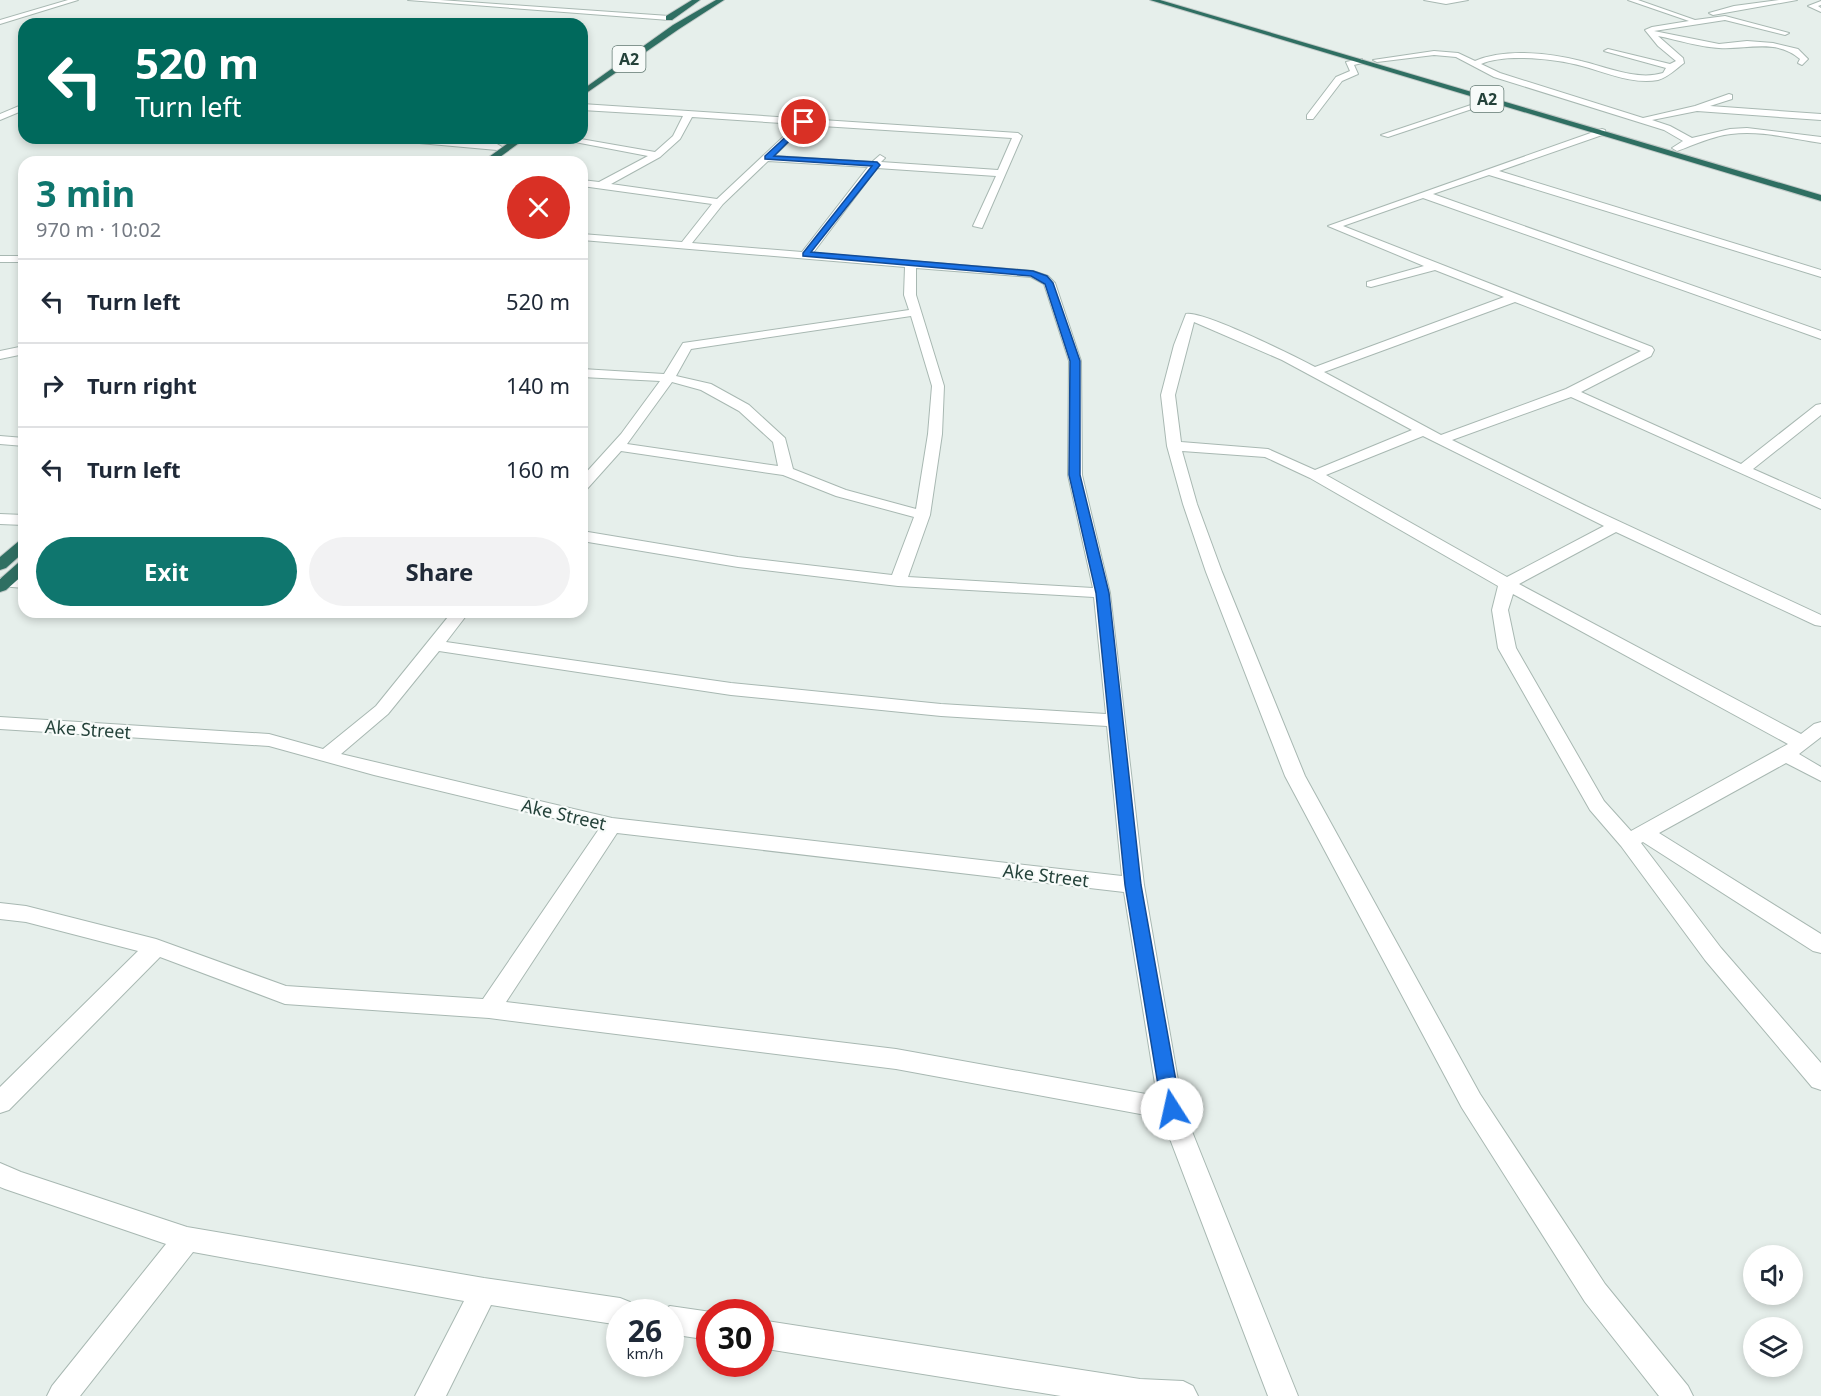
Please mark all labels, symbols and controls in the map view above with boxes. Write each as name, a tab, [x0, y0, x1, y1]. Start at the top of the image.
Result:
text: 520 m	[135, 34, 259, 91]
icon: left	[36, 42, 114, 120]
road number: A2	[612, 46, 646, 72]
road number: A2	[1470, 86, 1504, 112]
text: Turn left	[135, 88, 241, 125]
pin	[778, 96, 829, 147]
icon: arrive	[787, 105, 820, 138]
text: 3 min	[36, 169, 135, 218]
button: close	[507, 176, 570, 239]
text: 970 m · 10:02	[36, 216, 161, 243]
icon: left	[36, 285, 69, 318]
text: Turn left	[87, 286, 181, 316]
text: 520 m	[506, 286, 570, 316]
icon: right	[36, 369, 69, 402]
text: Turn right	[87, 370, 197, 400]
text: 140 m	[506, 370, 570, 400]
icon: left	[36, 453, 69, 486]
text: Turn left	[87, 454, 181, 484]
text: 160 m	[506, 454, 570, 484]
button: Exit	[36, 537, 297, 606]
button: Share	[309, 537, 570, 606]
street label: Ake Street	[44, 714, 132, 744]
street label: Ake Street	[519, 793, 609, 836]
street label: Ake Street	[1002, 858, 1091, 892]
position arrow	[1140, 1077, 1204, 1141]
map controls	[1743, 1245, 1803, 1377]
button: sound	[1743, 1245, 1803, 1305]
speed limit sign: 30	[696, 1299, 774, 1377]
text: 26	[628, 1310, 662, 1351]
button: layers	[1743, 1317, 1803, 1377]
text: km/h	[627, 1343, 663, 1363]

